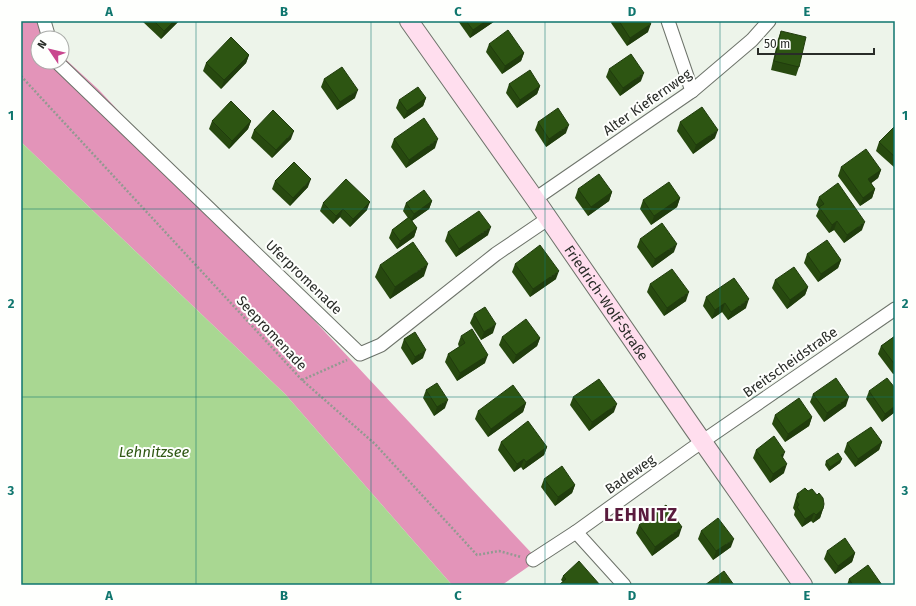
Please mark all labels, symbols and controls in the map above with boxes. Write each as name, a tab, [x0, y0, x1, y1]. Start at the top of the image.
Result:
text: A	[104, 4, 113, 19]
text: B	[280, 4, 288, 19]
text: C	[454, 4, 462, 19]
text: D	[628, 4, 637, 19]
text: E	[804, 4, 811, 19]
north arrow	[30, 30, 70, 70]
scale bar	[758, 30, 874, 56]
text: 50 m	[764, 37, 790, 51]
text: N	[35, 38, 50, 51]
street label: Alter Kiefernweg	[600, 65, 695, 139]
text: 1	[8, 108, 14, 123]
text: 1	[902, 108, 908, 123]
street label: Uferpromenade	[262, 237, 345, 318]
street label: Friedrich-Wolf-Straße	[560, 242, 652, 364]
street label: Seepromenade	[233, 293, 311, 374]
text: 2	[8, 296, 15, 311]
text: 2	[902, 296, 909, 311]
street label: Breitscheidstraße	[740, 323, 841, 401]
water label: Lehnitzsee	[119, 443, 189, 461]
street label: Badeweg	[602, 451, 659, 498]
text: 3	[7, 483, 15, 498]
text: 3	[901, 483, 909, 498]
district label: LEHNITZ	[604, 504, 678, 526]
text: A	[104, 588, 113, 603]
text: B	[280, 588, 288, 603]
text: C	[454, 588, 462, 603]
text: D	[628, 588, 637, 603]
text: E	[804, 588, 811, 603]

